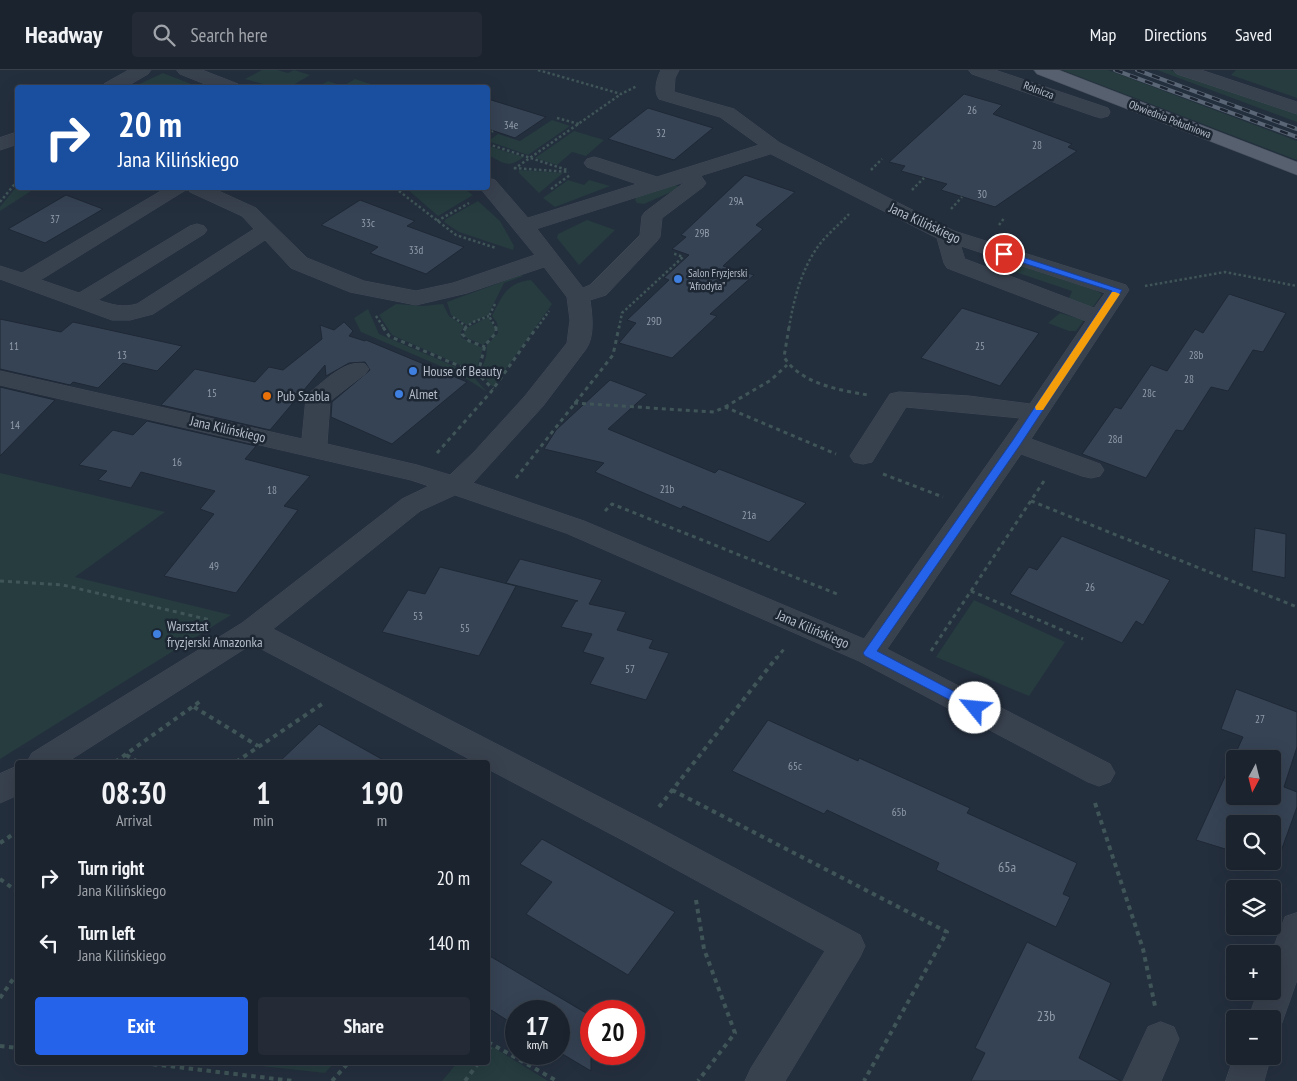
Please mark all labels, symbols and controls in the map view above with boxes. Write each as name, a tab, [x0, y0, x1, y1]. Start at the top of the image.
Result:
search box	[132, 12, 482, 57]
text: Headway	[25, 19, 102, 50]
icon: search	[150, 21, 178, 49]
text: Search here	[190, 23, 268, 47]
text: Map	[1090, 23, 1116, 46]
text: Directions	[1144, 23, 1207, 46]
text: Saved	[1235, 23, 1272, 46]
street label: Rolnicza	[1022, 78, 1056, 102]
street label: Obwiednia Południowa	[1127, 97, 1213, 141]
text: 20 m	[118, 101, 182, 147]
house number: 26	[967, 103, 977, 117]
icon: right	[35, 105, 100, 170]
house number: 34e	[504, 118, 519, 132]
house number: 32	[656, 126, 666, 140]
house number: 28	[1032, 138, 1042, 152]
text: Jana Kilińskiego	[118, 145, 239, 173]
house number: 30	[977, 187, 987, 201]
house number: 29A	[728, 194, 744, 208]
street label: Jana Kilińskiego	[885, 198, 964, 247]
house number: 37	[50, 212, 60, 226]
house number: 33c	[361, 216, 375, 230]
house number: 29B	[694, 226, 710, 240]
pin	[983, 233, 1025, 275]
icon: arrive	[990, 240, 1018, 268]
house number: 33d	[409, 243, 424, 257]
place label: Salon Fryzjerski "Afrodyta"	[688, 266, 747, 293]
marker: Salon Fryzjerski "Afrodyta"	[672, 273, 684, 285]
house number: 29D	[646, 314, 662, 328]
house number: 11	[9, 339, 19, 353]
house number: 25	[975, 339, 985, 353]
house number: 13	[117, 348, 127, 362]
house number: 28b	[1189, 348, 1204, 362]
place label: House of Beauty	[423, 362, 502, 380]
marker: House of Beauty	[407, 365, 419, 377]
house number: 28	[1184, 372, 1194, 386]
place label: Almet	[409, 385, 438, 403]
house number: 15	[207, 386, 217, 400]
house number: 28c	[1142, 386, 1156, 400]
place label: Pub Szabla	[277, 387, 330, 405]
marker: Almet	[393, 388, 405, 400]
marker: Pub Szabla	[261, 390, 273, 402]
street label: Jana Kilińskiego	[187, 411, 268, 446]
house number: 14	[10, 418, 20, 432]
house number: 28d	[1108, 432, 1123, 446]
house number: 16	[172, 455, 182, 469]
house number: 21b	[660, 482, 675, 496]
house number: 18	[267, 483, 277, 497]
house number: 21a	[742, 508, 756, 522]
house number: 49	[209, 559, 219, 573]
house number: 26	[1085, 580, 1095, 594]
street label: Jana Kilińskiego	[773, 605, 852, 652]
house number: 53	[413, 609, 423, 623]
place label: Warsztat fryzjerski Amazonka	[167, 617, 263, 651]
house number: 55	[460, 621, 470, 635]
marker: Warsztat fryzjerski Amazonka	[151, 628, 163, 640]
house number: 57	[625, 662, 635, 676]
position arrow	[948, 681, 1000, 733]
house number: 27	[1255, 712, 1265, 726]
north arrow	[1226, 750, 1281, 805]
map controls	[1226, 750, 1281, 1065]
house number: 65c	[788, 759, 802, 773]
text: 08:30	[102, 773, 166, 812]
text: 1	[256, 773, 271, 812]
text: 190	[360, 773, 403, 812]
house number: 65b	[892, 805, 907, 819]
text: Arrival	[116, 810, 152, 830]
text: min	[253, 810, 274, 830]
text: m	[377, 810, 387, 830]
button: search	[1226, 815, 1281, 870]
text: Turn right	[78, 856, 144, 880]
house number: 65a	[998, 858, 1016, 876]
icon: right	[35, 864, 63, 892]
text: 20 m	[437, 866, 470, 890]
text: Jana Kilińskiego	[78, 880, 166, 900]
button: layers	[1226, 880, 1281, 935]
text: Turn left	[78, 921, 135, 945]
icon: left	[35, 929, 63, 957]
text: 140 m	[428, 931, 470, 955]
text: Jana Kilińskiego	[78, 945, 166, 965]
button: +	[1226, 945, 1281, 1000]
button: Exit	[35, 997, 248, 1055]
button: Share	[258, 997, 470, 1055]
speed limit sign: 20	[580, 1000, 645, 1065]
house number: 23b	[1037, 1007, 1055, 1025]
text: 17	[526, 1010, 549, 1042]
button: −	[1226, 1010, 1281, 1065]
text: km/h	[527, 1037, 548, 1052]

